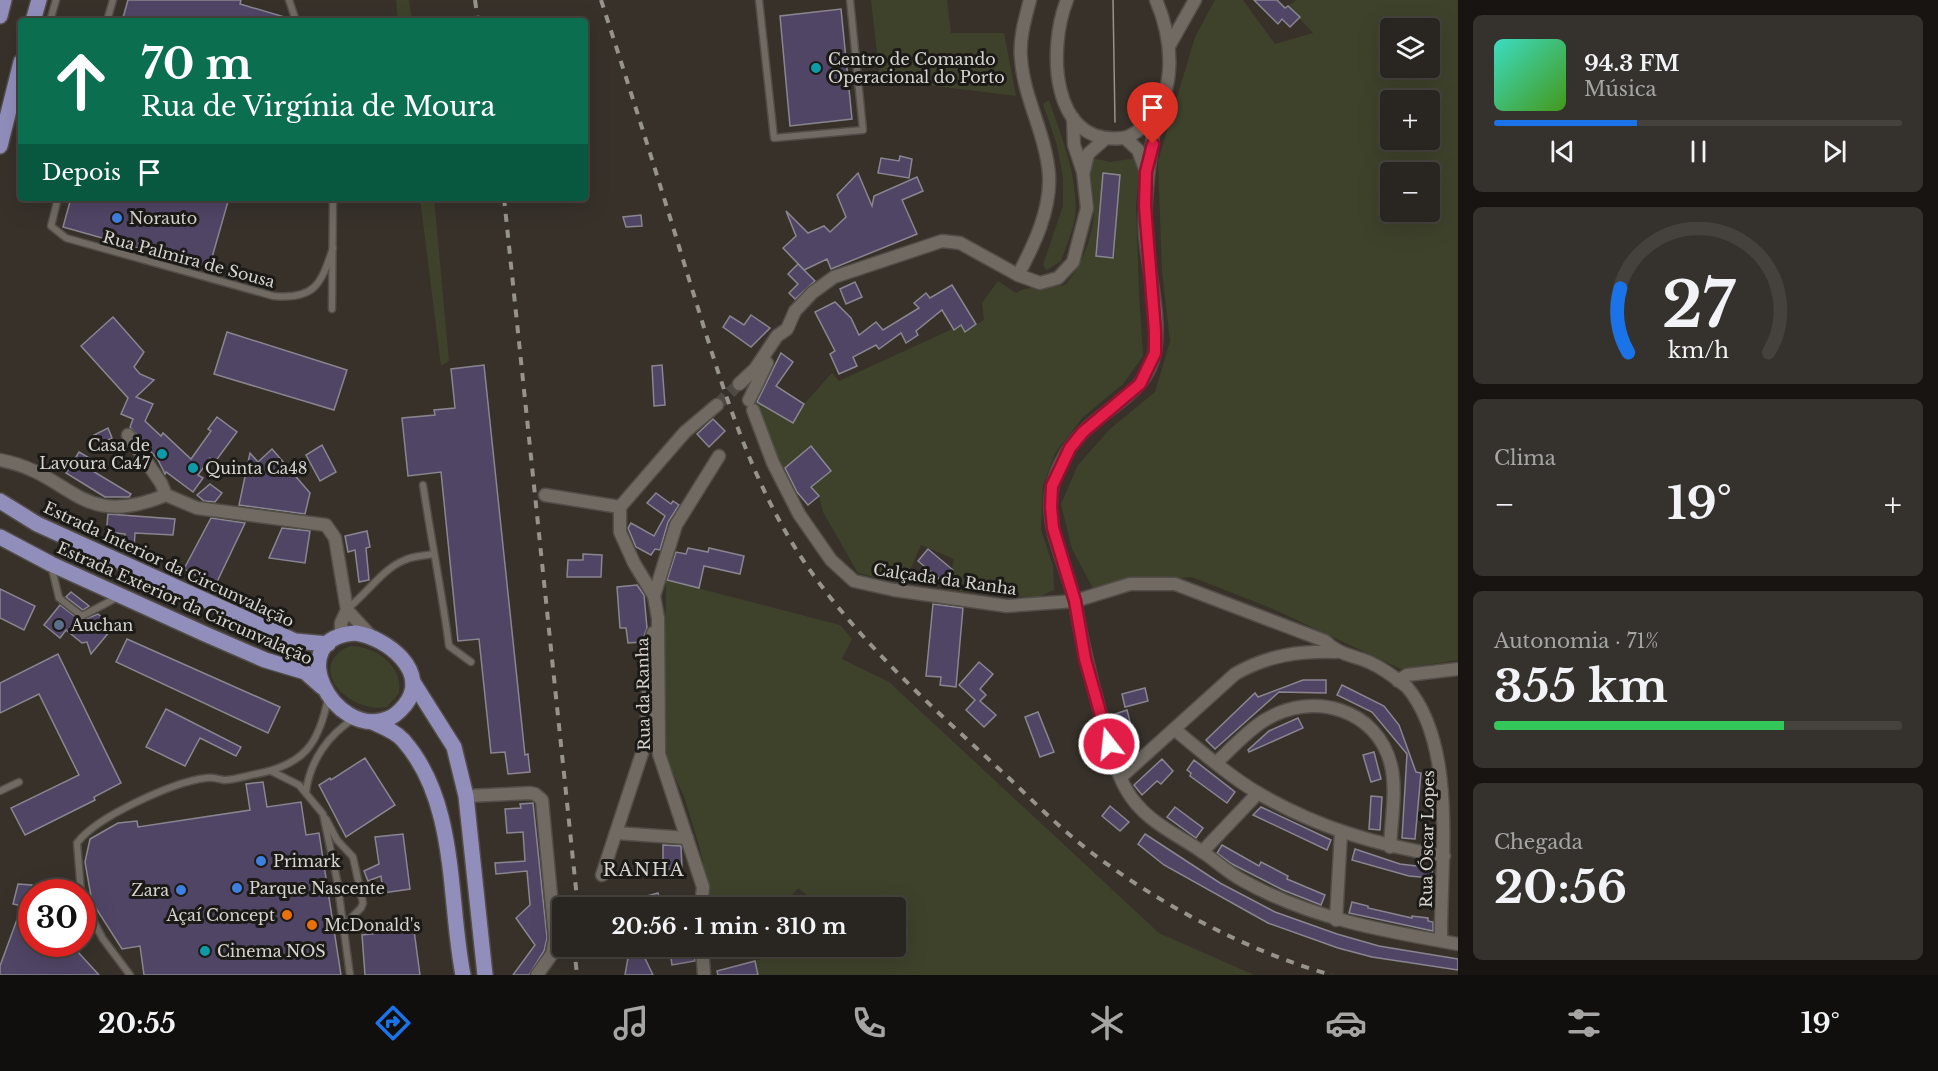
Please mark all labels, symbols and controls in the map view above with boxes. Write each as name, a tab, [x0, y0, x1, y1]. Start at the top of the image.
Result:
map controls	[1380, 18, 1440, 222]
button: layers	[1380, 18, 1440, 78]
text: 70 m	[141, 38, 252, 90]
icon: ahead	[42, 42, 120, 120]
place label: Centro de Comando Operacional do Porto	[828, 49, 1005, 87]
text: 94.3 FM	[1584, 50, 1679, 77]
marker: Centro de Comando Operacional do Porto	[809, 61, 823, 75]
text: Música	[1584, 77, 1657, 101]
pin	[1127, 82, 1178, 144]
text: Rua de Virgínia de Moura	[141, 90, 495, 123]
button: +	[1380, 90, 1440, 150]
icon: arrive	[1136, 91, 1169, 124]
icon: previous	[1546, 135, 1579, 168]
icon: pause	[1682, 135, 1715, 168]
icon: next	[1818, 135, 1851, 168]
icon: arrive	[133, 156, 166, 189]
text: Depois	[42, 159, 121, 186]
button: −	[1380, 162, 1440, 222]
place label: Norauto	[129, 208, 197, 228]
marker: Norauto	[110, 211, 124, 225]
street label: Rua Palmira de Sousa	[101, 226, 277, 292]
text: 27	[1662, 266, 1735, 344]
text: km/h	[1668, 337, 1729, 364]
place label: Casa de Lavoura Ca47	[39, 435, 151, 473]
text: Clima	[1494, 446, 1556, 470]
marker: Casa de Lavoura Ca47	[155, 447, 169, 461]
place label: Quinta Ca48	[205, 458, 307, 478]
marker: Quinta Ca48	[186, 461, 200, 475]
text: 19°	[1667, 475, 1732, 531]
text: −	[1494, 484, 1515, 525]
text: +	[1884, 484, 1902, 525]
street label: Estrada Interior da Circunvalação	[41, 497, 297, 631]
street label: Estrada Exterior da Circunvalação	[54, 537, 316, 669]
street label: Calçada da Ranha	[872, 559, 1018, 599]
place label: Auchan	[70, 615, 133, 635]
marker: Auchan	[52, 618, 66, 632]
text: Autonomia · 71%	[1494, 629, 1659, 653]
street label: Rua da Ranha	[632, 637, 654, 751]
text: 355 km	[1494, 658, 1668, 714]
position arrow	[1077, 712, 1141, 776]
street label: Rua Óscar Lopes	[1416, 770, 1438, 908]
text: Chegada	[1494, 830, 1583, 854]
place label: Primark	[273, 851, 341, 871]
marker: Primark	[254, 854, 268, 868]
district label: RANHA	[603, 859, 685, 881]
text: 20:56	[1494, 859, 1627, 915]
place label: Parque Nascente	[249, 878, 385, 898]
speed limit sign: 30	[18, 879, 96, 957]
place label: Zara	[131, 880, 169, 900]
marker: Parque Nascente	[230, 881, 244, 895]
marker: Zara	[174, 883, 188, 897]
place label: Açaí Concept	[165, 905, 275, 925]
marker: Açaí Concept	[280, 908, 294, 922]
text: 20:56 · 1 min · 310 m	[612, 913, 846, 940]
place label: McDonald's	[324, 915, 421, 935]
marker: McDonald's	[305, 918, 319, 932]
place label: Cinema NOS	[217, 941, 326, 961]
marker: Cinema NOS	[198, 944, 212, 958]
icon: directions	[372, 1002, 414, 1044]
icon: music	[610, 1002, 652, 1044]
icon: phone	[848, 1002, 890, 1044]
icon: climate	[1086, 1002, 1128, 1044]
icon: car	[1325, 1002, 1367, 1044]
icon: filters	[1563, 1002, 1605, 1044]
text: 20:55	[98, 1007, 176, 1040]
text: 19°	[1801, 1007, 1840, 1040]

